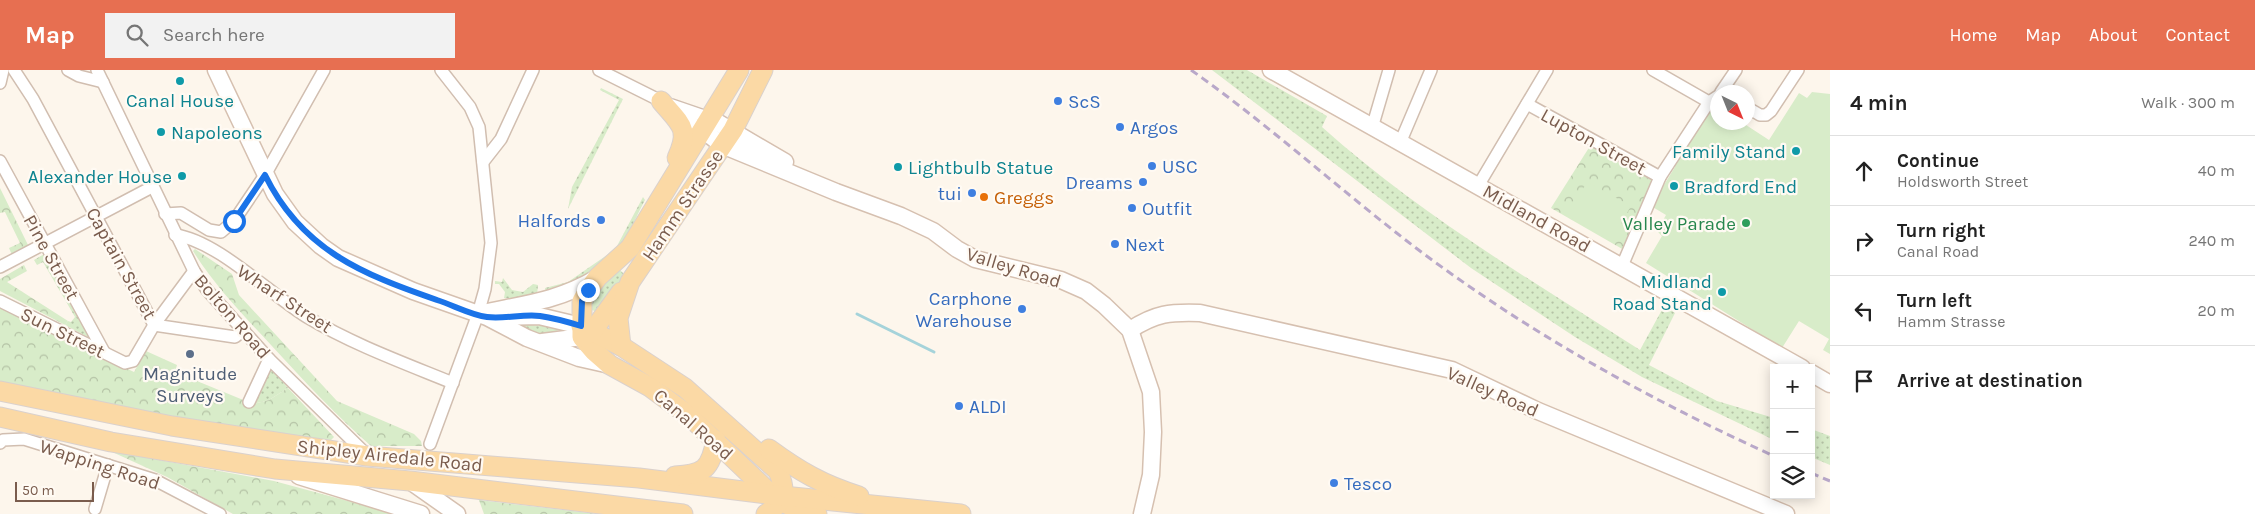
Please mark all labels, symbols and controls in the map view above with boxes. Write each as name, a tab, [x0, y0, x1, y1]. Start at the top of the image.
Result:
search box	[105, 13, 455, 58]
text: Map	[25, 21, 75, 49]
icon: search	[123, 21, 151, 49]
text: Search here	[163, 24, 265, 46]
text: Home	[1949, 24, 1997, 46]
text: Map	[2025, 24, 2061, 46]
text: About	[2089, 24, 2138, 46]
text: Contact	[2166, 24, 2230, 46]
marker: Canal House	[174, 75, 186, 87]
north arrow	[1710, 85, 1755, 130]
place label: Canal House	[126, 90, 234, 112]
place label: ScS	[1068, 91, 1101, 113]
text: 4 min	[1850, 91, 1908, 115]
text: Walk · 300 m	[2141, 93, 2235, 112]
marker: ScS	[1052, 95, 1064, 107]
street label: Lupton Street	[1537, 104, 1650, 180]
place label: Argos	[1130, 117, 1179, 139]
marker: Argos	[1114, 121, 1126, 133]
place label: Napoleons	[171, 122, 263, 144]
marker: Napoleons	[155, 126, 167, 138]
place label: Family Stand	[1672, 141, 1786, 163]
marker: Family Stand	[1790, 145, 1802, 157]
street label: Hamm Strasse	[638, 146, 728, 265]
text: Continue	[1897, 150, 1979, 172]
place label: USC	[1162, 156, 1198, 178]
place label: Lightbulb Statue	[908, 157, 1053, 179]
icon: ahead	[1850, 157, 1878, 185]
marker: USC	[1146, 160, 1158, 172]
marker: Lightbulb Statue	[892, 161, 904, 173]
text: 40 m	[2198, 161, 2235, 180]
place label: Alexander House	[28, 166, 172, 188]
marker: Alexander House	[176, 170, 188, 182]
place label: Dreams	[1066, 172, 1133, 194]
text: Holdsworth Street	[1897, 172, 2028, 191]
marker: Dreams	[1137, 176, 1149, 188]
place label: Bradford End	[1684, 176, 1797, 198]
street label: Midland Road	[1479, 180, 1594, 258]
marker: Bradford End	[1668, 180, 1680, 192]
place label: tui	[938, 183, 962, 205]
marker: tui	[966, 187, 978, 199]
place label: Greggs	[994, 187, 1054, 209]
marker: Greggs	[978, 191, 990, 203]
place label: Outfit	[1142, 198, 1192, 220]
marker: Outfit	[1126, 202, 1138, 214]
street label: Captain Street	[81, 204, 161, 323]
route start	[223, 210, 246, 233]
place label: Halfords	[518, 210, 591, 232]
street label: Pine Street	[19, 211, 84, 304]
place label: Valley Parade	[1622, 213, 1736, 235]
marker: Halfords	[595, 214, 607, 226]
marker: Valley Parade	[1740, 217, 1752, 229]
text: Turn right	[1897, 220, 1986, 242]
icon: right	[1850, 227, 1878, 255]
text: 240 m	[2189, 231, 2235, 250]
place label: Next	[1125, 234, 1165, 256]
marker: Next	[1109, 238, 1121, 250]
text: Canal Road	[1897, 242, 1979, 261]
street label: Valley Road	[964, 243, 1064, 293]
street label: Wharf Street	[233, 260, 336, 338]
street label: Bolton Road	[190, 270, 275, 363]
place label: Midland Road Stand	[1612, 271, 1712, 315]
route end	[577, 279, 600, 302]
marker: Midland Road Stand	[1716, 286, 1728, 298]
place label: Carphone Warehouse	[915, 288, 1012, 332]
text: Turn left	[1897, 290, 1972, 312]
icon: left	[1850, 297, 1878, 325]
text: 20 m	[2197, 301, 2235, 320]
street label: Sun Street	[17, 303, 108, 363]
marker: Carphone Warehouse	[1016, 303, 1028, 315]
text: Hamm Strasse	[1897, 312, 2006, 331]
marker: Magnitude Surveys	[184, 348, 196, 360]
street label: Valley Road	[1443, 362, 1542, 422]
place label: Magnitude Surveys	[143, 363, 237, 407]
map controls	[1770, 364, 1815, 499]
button: +	[1770, 364, 1815, 409]
icon: arrive	[1850, 367, 1878, 395]
text: Arrive at destination	[1897, 370, 2083, 392]
street label: Canal Road	[649, 384, 737, 465]
place label: ALDI	[969, 396, 1007, 418]
marker: ALDI	[953, 400, 965, 412]
button: −	[1770, 409, 1815, 454]
street label: Wapping Road	[37, 435, 163, 495]
street label: Shipley Airedale Road	[296, 435, 484, 477]
button: layers	[1770, 454, 1815, 499]
place label: Tesco	[1344, 473, 1392, 495]
marker: Tesco	[1328, 477, 1340, 489]
scale bar	[15, 479, 94, 502]
text: 50 m	[22, 482, 55, 499]

